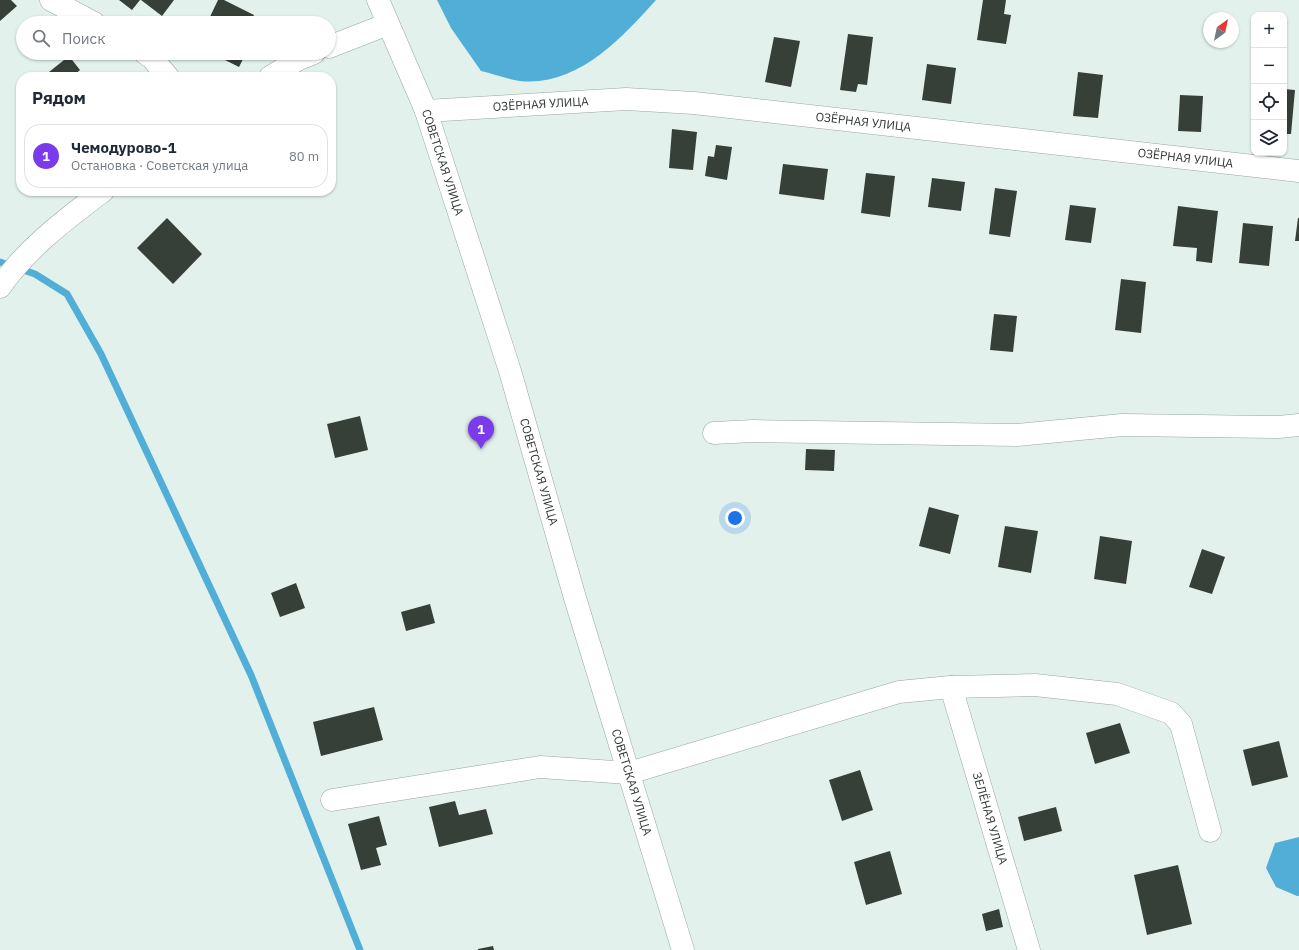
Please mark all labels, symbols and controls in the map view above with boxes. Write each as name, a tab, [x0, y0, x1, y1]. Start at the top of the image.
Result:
north arrow	[1203, 12, 1239, 48]
map controls	[1251, 12, 1287, 156]
button: +	[1251, 12, 1287, 48]
search box	[16, 16, 336, 60]
icon: search	[30, 27, 52, 49]
text: Поиск	[62, 29, 105, 48]
button: −	[1251, 48, 1287, 84]
button: locate	[1251, 84, 1287, 120]
text: Рядом	[32, 87, 86, 109]
street label: ОЗЁРНАЯ УЛИЦА	[492, 93, 589, 114]
street label: СОВЕТСКАЯ УЛИЦА	[419, 107, 467, 218]
street label: ОЗЁРНАЯ УЛИЦА	[815, 109, 912, 134]
button: layers	[1251, 120, 1287, 156]
text: Чемодурово-1	[71, 138, 176, 157]
street label: ОЗЁРНАЯ УЛИЦА	[1137, 145, 1234, 171]
text: 1	[42, 148, 50, 165]
text: 80 m	[289, 148, 319, 165]
text: Остановка · Советская улица	[71, 157, 248, 174]
pin: 1	[468, 416, 494, 449]
street label: СОВЕТСКАЯ УЛИЦА	[517, 416, 562, 527]
your location	[725, 508, 745, 528]
street label: СОВЕТСКАЯ УЛИЦА	[609, 727, 655, 837]
street label: ЗЕЛЁНАЯ УЛИЦА	[970, 770, 1011, 867]

